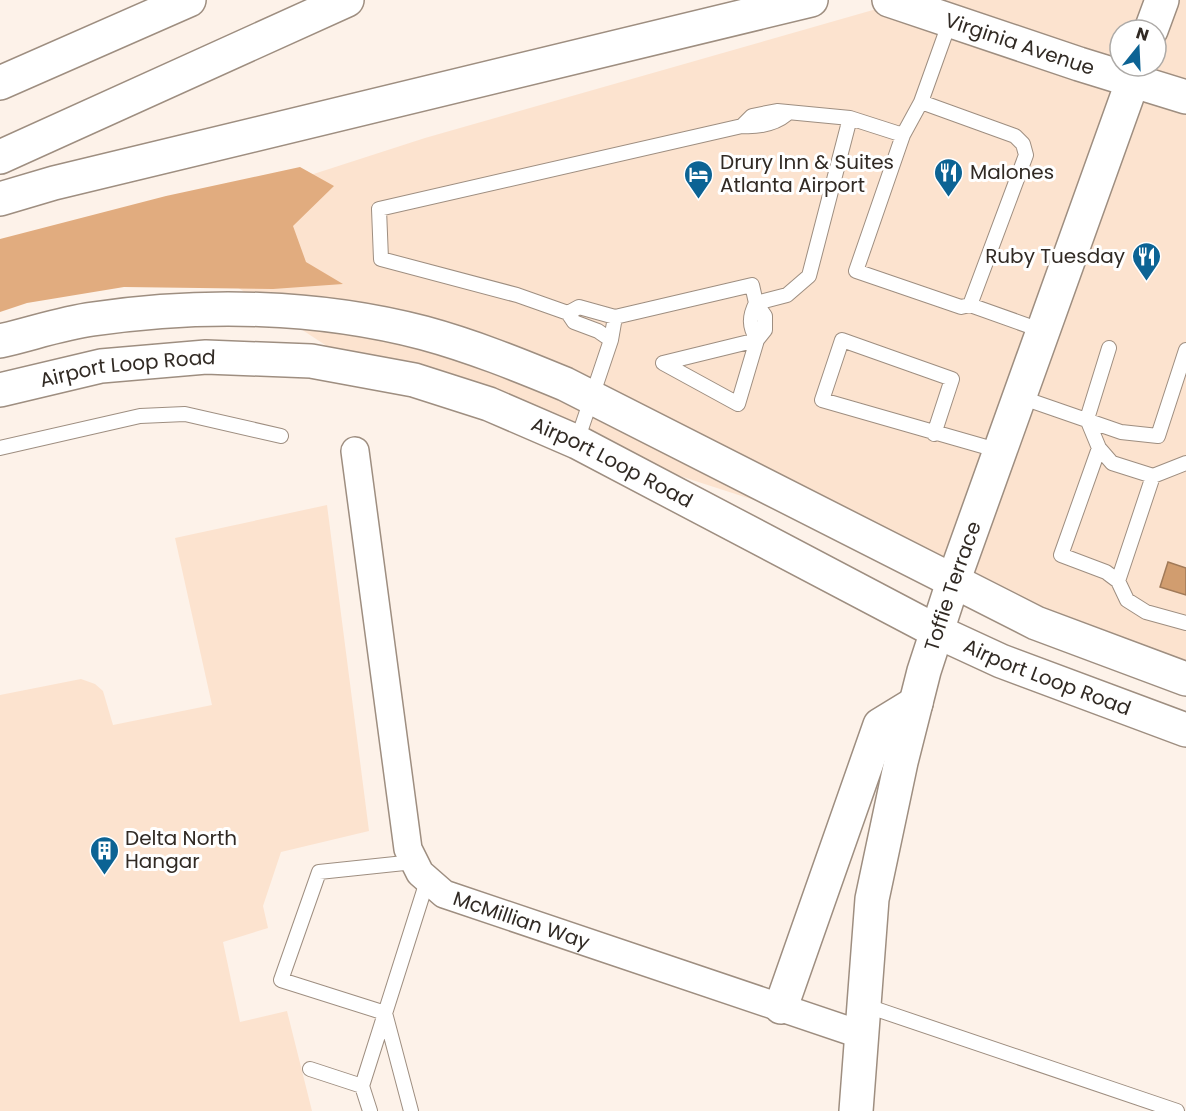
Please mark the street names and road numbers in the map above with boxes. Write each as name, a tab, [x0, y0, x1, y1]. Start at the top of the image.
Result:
street label: Virginia Avenue	[941, 6, 1098, 82]
street label: Airport Loop Road	[37, 343, 216, 394]
street label: Airport Loop Road	[527, 410, 698, 515]
street label: Toffie Terrace	[917, 517, 988, 655]
street label: Airport Loop Road	[959, 632, 1135, 722]
street label: McMillian Way	[450, 884, 593, 956]

